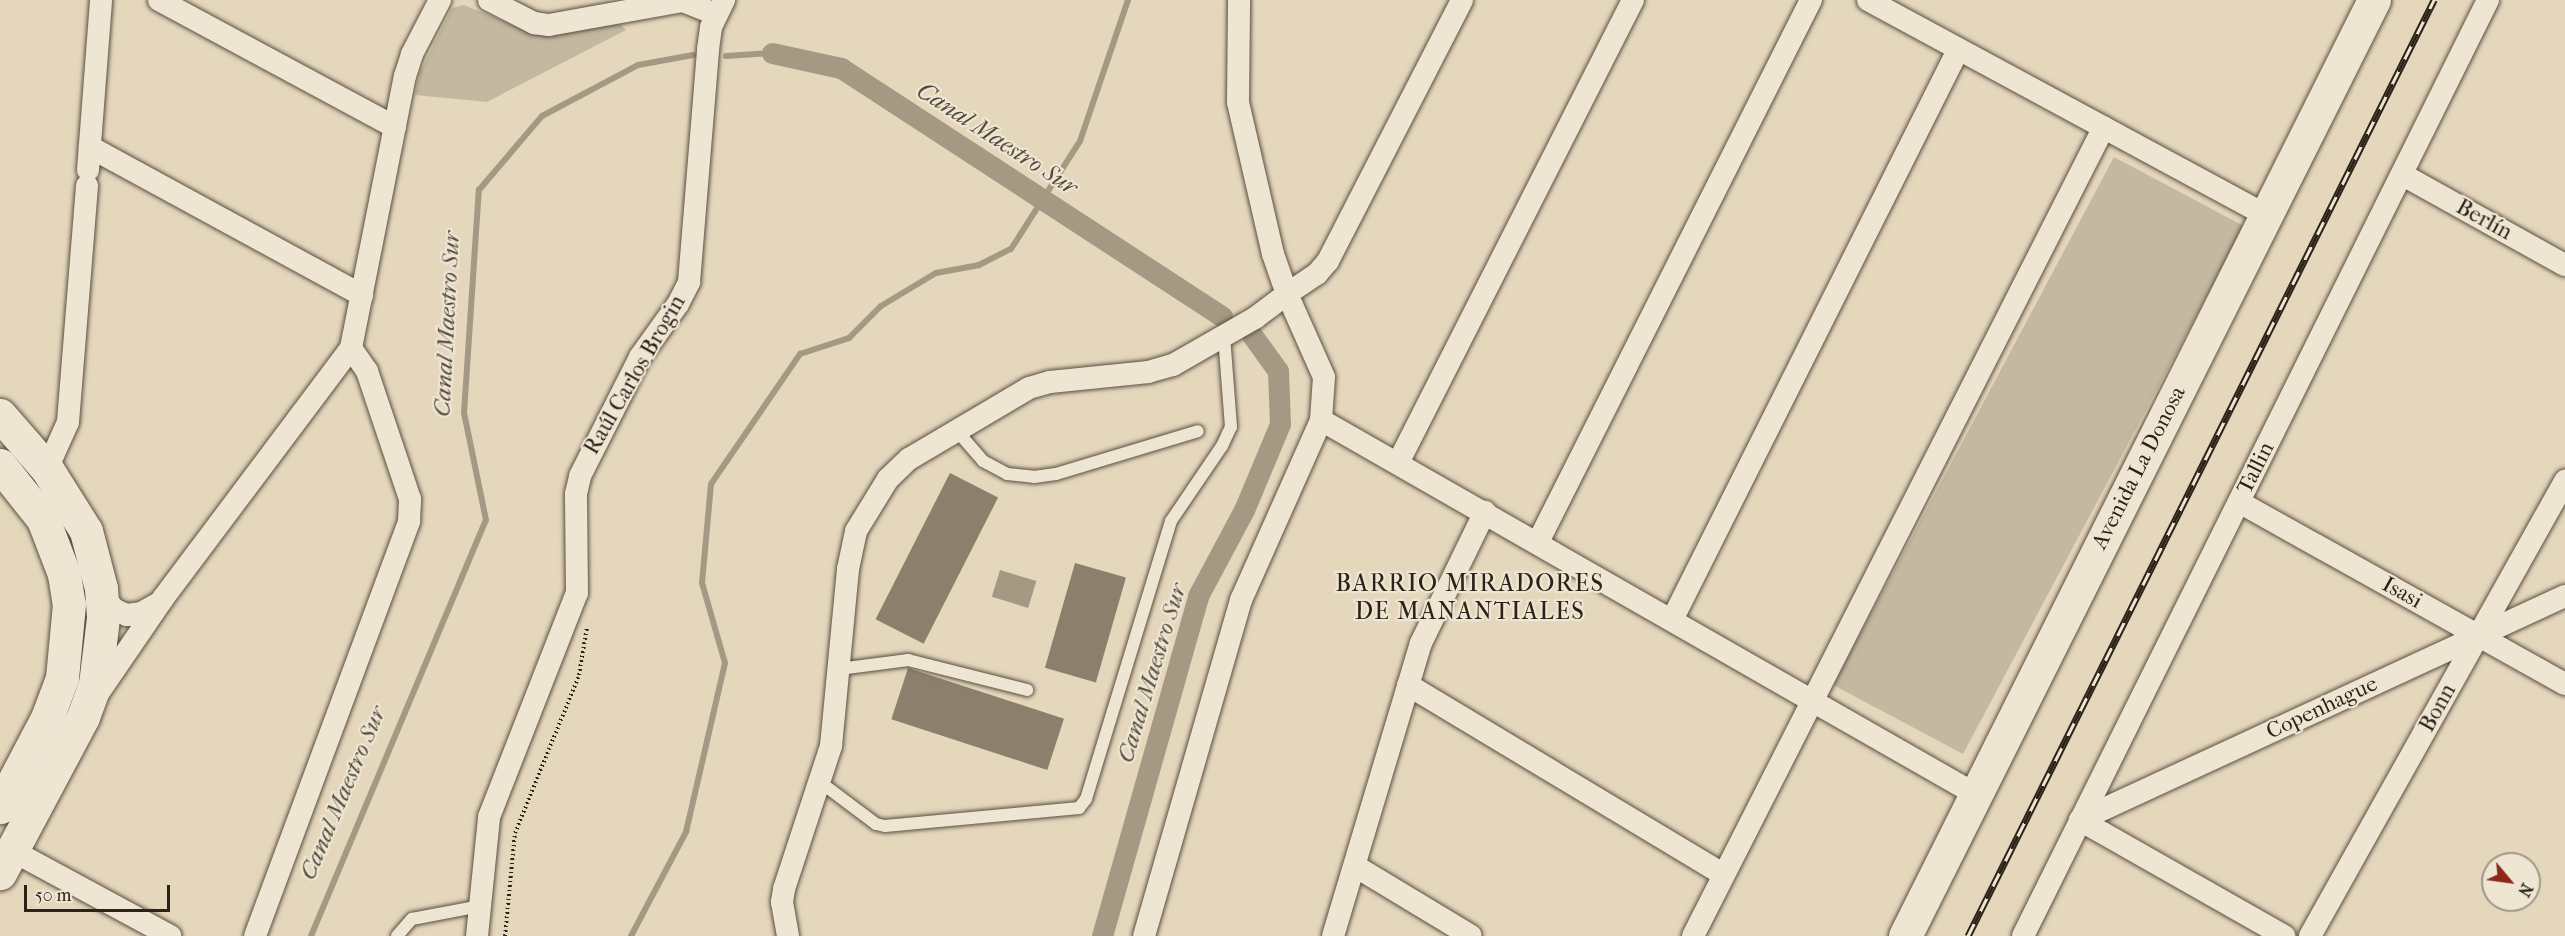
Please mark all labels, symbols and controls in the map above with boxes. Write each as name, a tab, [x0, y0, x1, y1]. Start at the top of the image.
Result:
water label: Canal Maestro Sur	[911, 76, 1083, 202]
street label: Berlín	[2451, 194, 2517, 246]
water label: Canal Maestro Sur	[428, 230, 466, 418]
street label: Raúl Carlos Brogin	[579, 291, 691, 459]
street label: Avenida La Donosa	[2087, 382, 2191, 554]
street label: Tallin	[2232, 438, 2280, 498]
district label: BARRIO MIRADORES DE MANANTIALES	[1335, 570, 1605, 626]
street label: Isasi	[2377, 571, 2427, 615]
water label: Canal Maestro Sur	[1111, 580, 1193, 766]
street label: Copenhague	[2262, 671, 2382, 745]
street label: Bonn	[2414, 679, 2462, 737]
water label: Canal Maestro Sur	[293, 702, 393, 884]
north arrow	[2481, 852, 2541, 912]
scale bar	[27, 873, 172, 911]
text: N	[2514, 880, 2537, 900]
text: 50 m	[35, 885, 71, 906]

